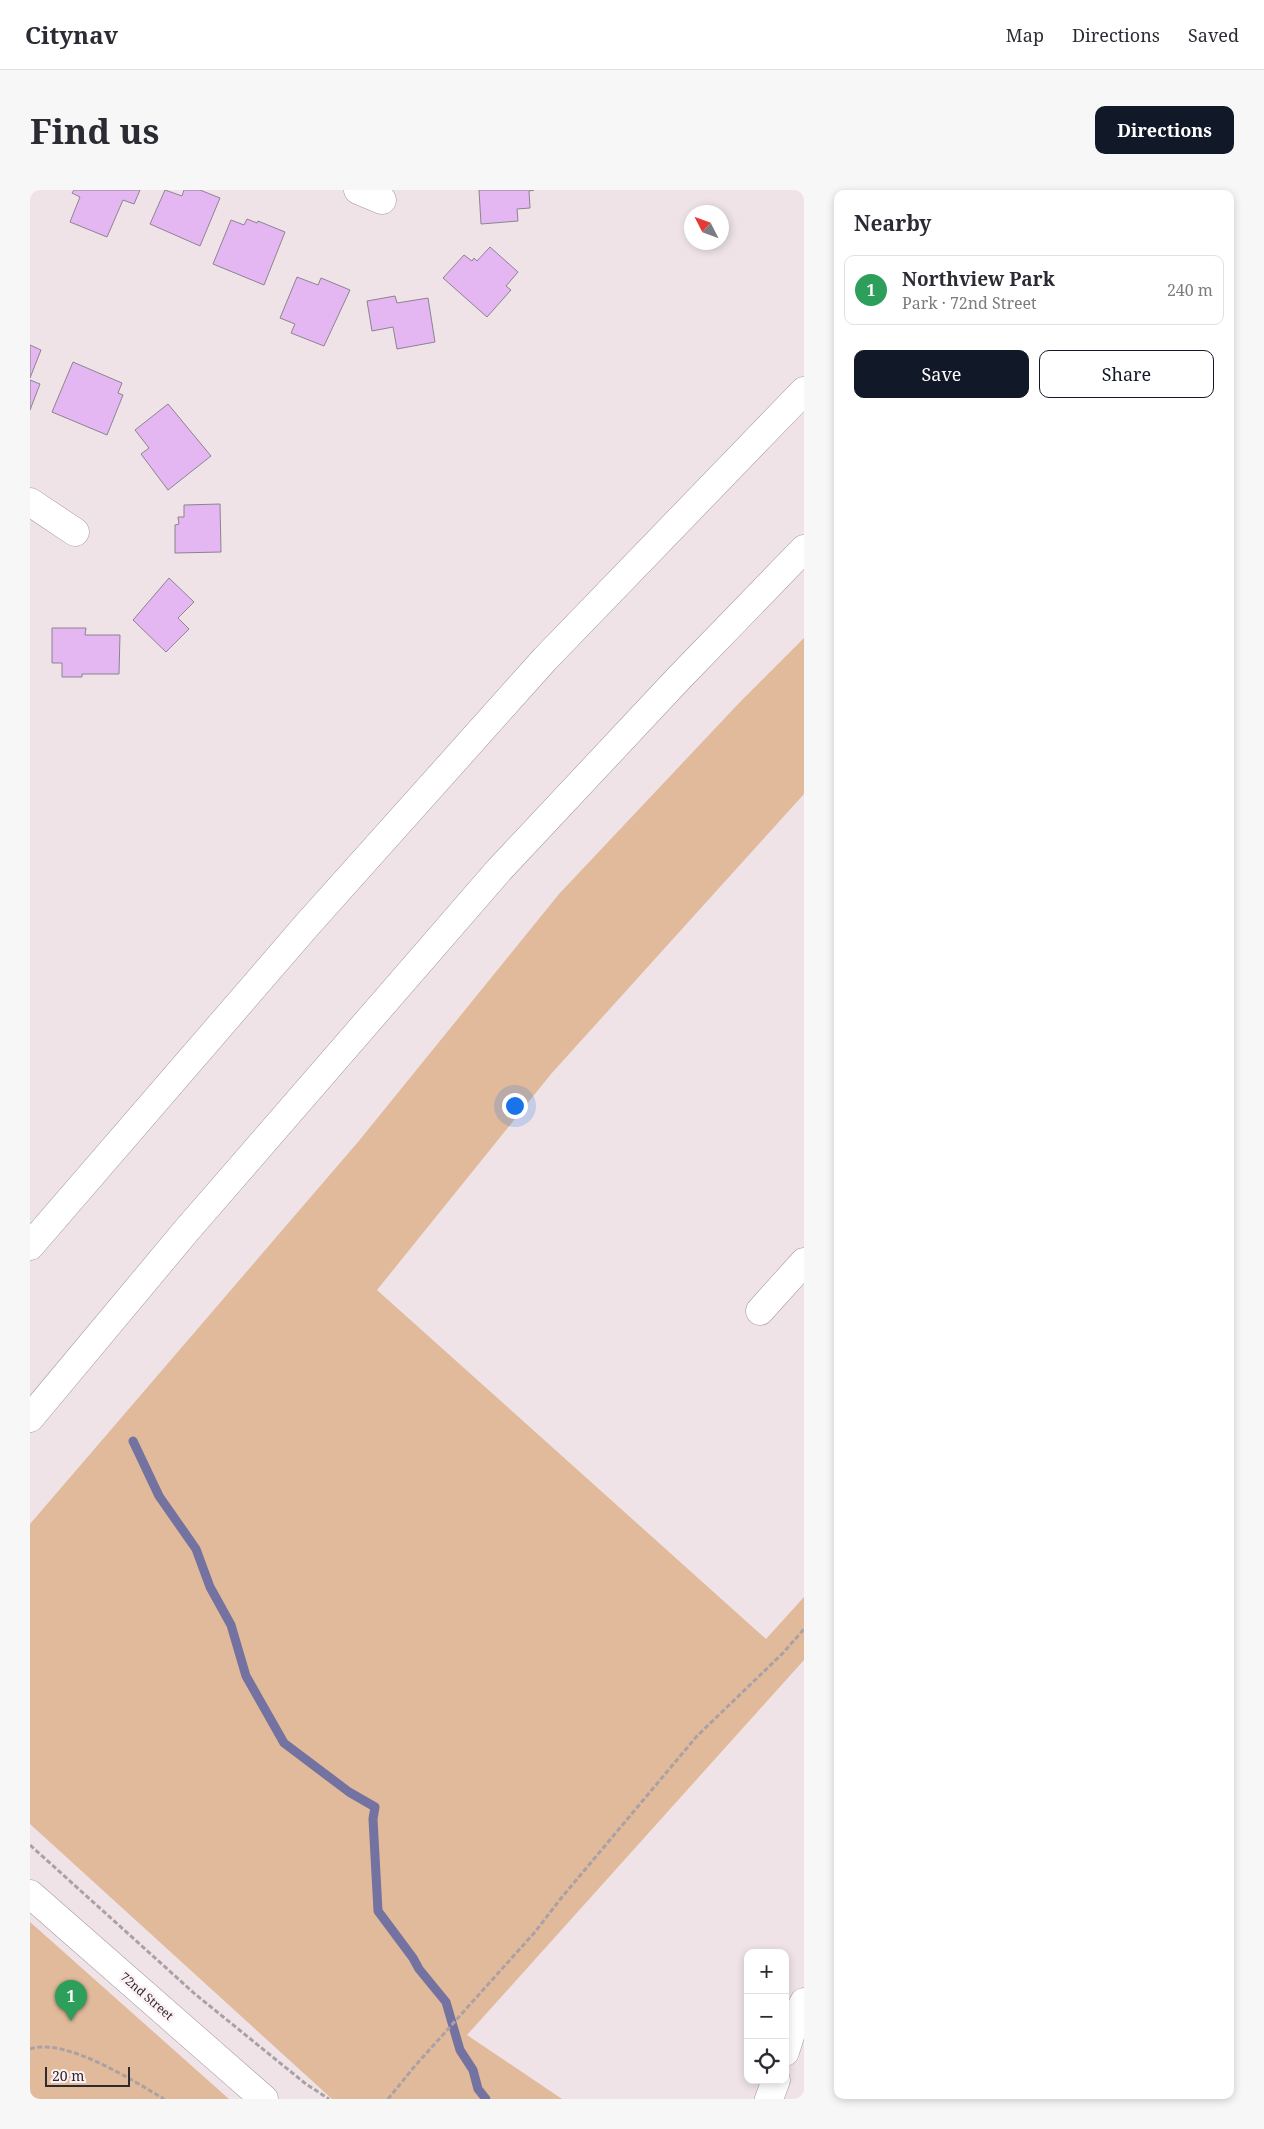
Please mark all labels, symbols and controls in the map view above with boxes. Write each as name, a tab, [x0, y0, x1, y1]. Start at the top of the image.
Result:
text: Citynav	[25, 18, 118, 51]
text: Map	[1006, 23, 1044, 47]
text: Directions	[1072, 23, 1160, 47]
text: Saved	[1188, 23, 1239, 47]
button: Directions	[1095, 106, 1234, 154]
text: Find us	[30, 107, 159, 154]
north arrow	[684, 205, 729, 250]
text: Nearby	[854, 209, 932, 237]
text: Northview Park	[902, 266, 1055, 292]
text: 1	[866, 279, 876, 301]
text: 240 m	[1167, 279, 1213, 301]
text: Park · 72nd Street	[902, 292, 1037, 314]
button: Save	[854, 350, 1029, 398]
button: Share	[1039, 350, 1214, 398]
your location	[502, 1093, 528, 1119]
map controls	[744, 1949, 789, 2084]
button: +	[744, 1949, 789, 1994]
street label: 72nd Street	[117, 1968, 177, 2024]
pin: 1	[55, 1980, 87, 2021]
button: −	[744, 1994, 789, 2039]
button: locate	[744, 2039, 789, 2084]
scale bar	[45, 2064, 130, 2087]
text: 20 m	[52, 2066, 85, 2085]

